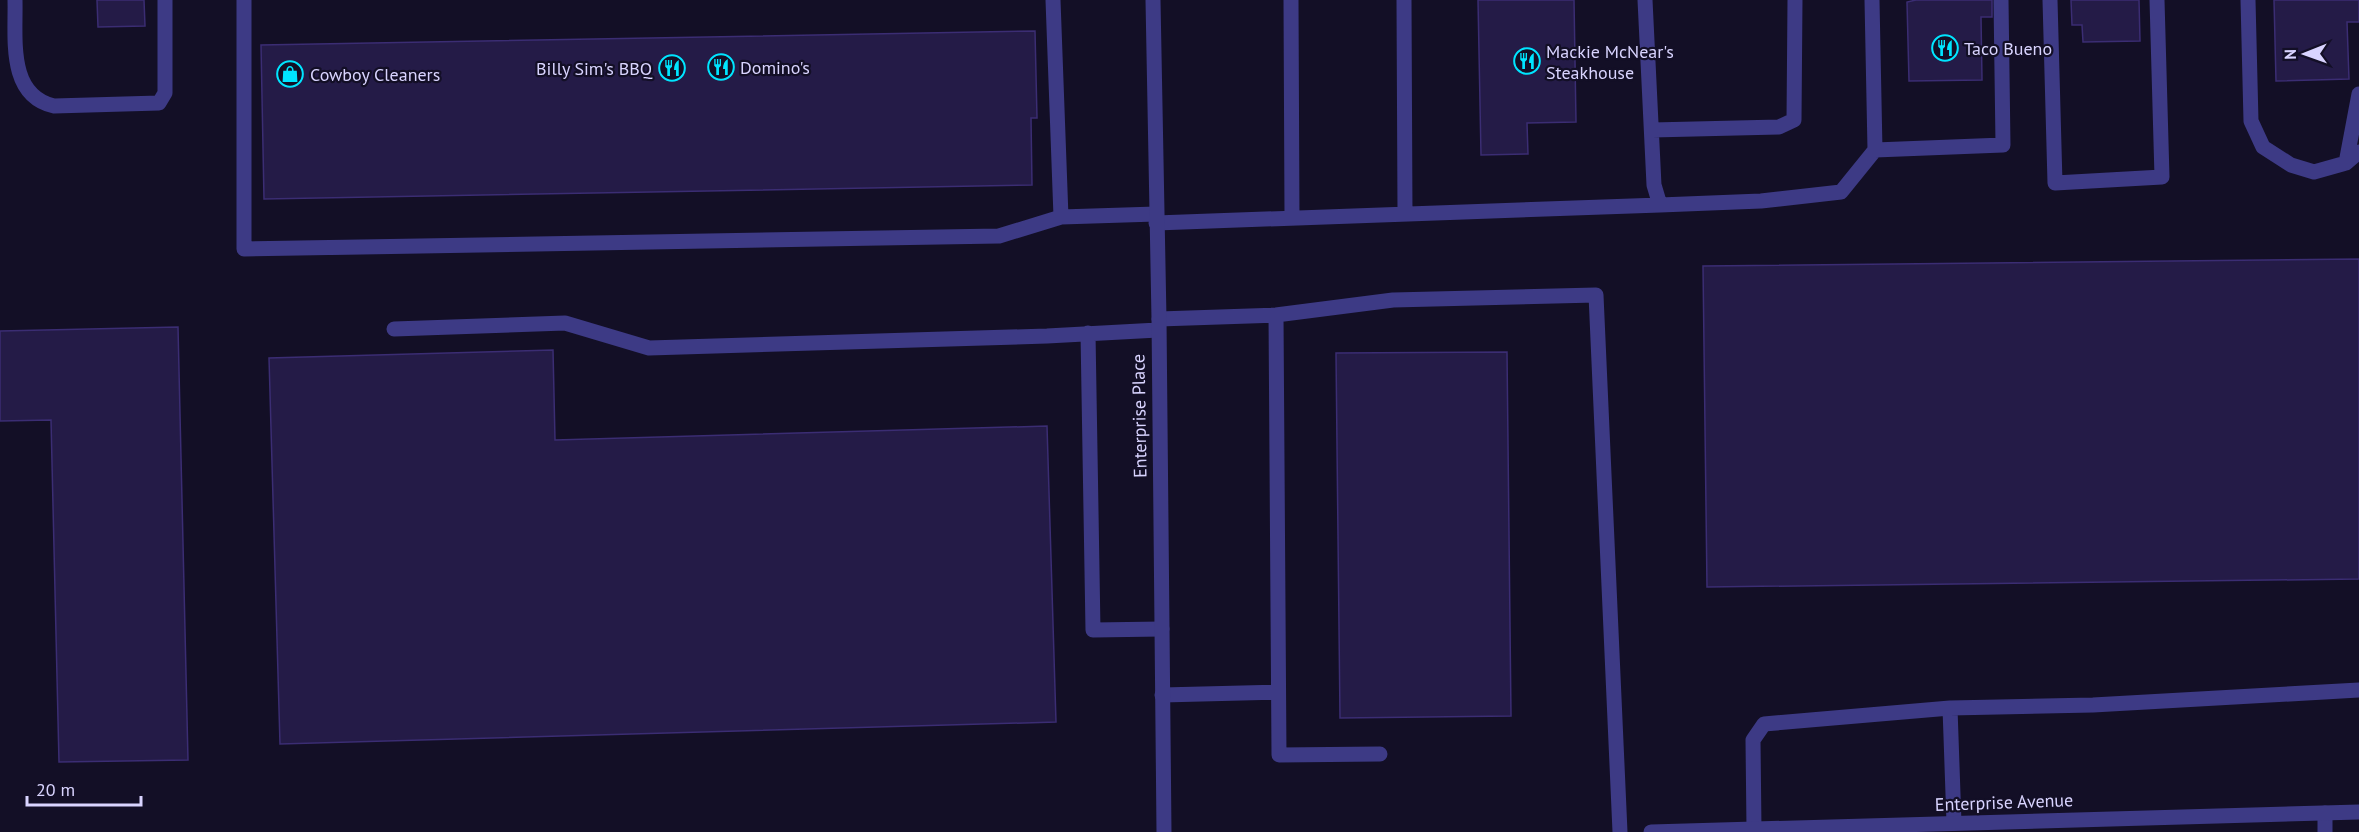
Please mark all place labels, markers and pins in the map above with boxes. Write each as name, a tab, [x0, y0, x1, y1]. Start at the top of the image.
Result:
restaurant icon: Taco Bueno	[1930, 33, 1960, 63]
place label: Taco Bueno	[1964, 37, 2052, 60]
place label: Mackie McNear's Steakhouse	[1546, 40, 1674, 84]
restaurant icon: Mackie McNear's Steakhouse	[1512, 46, 1542, 76]
restaurant icon: Domino's	[706, 52, 736, 82]
restaurant icon: Billy Sim's BBQ	[657, 53, 687, 83]
place label: Domino's	[740, 56, 810, 79]
place label: Billy Sim's BBQ	[536, 57, 653, 80]
shop icon: Cowboy Cleaners	[275, 59, 305, 89]
place label: Cowboy Cleaners	[310, 63, 440, 86]

